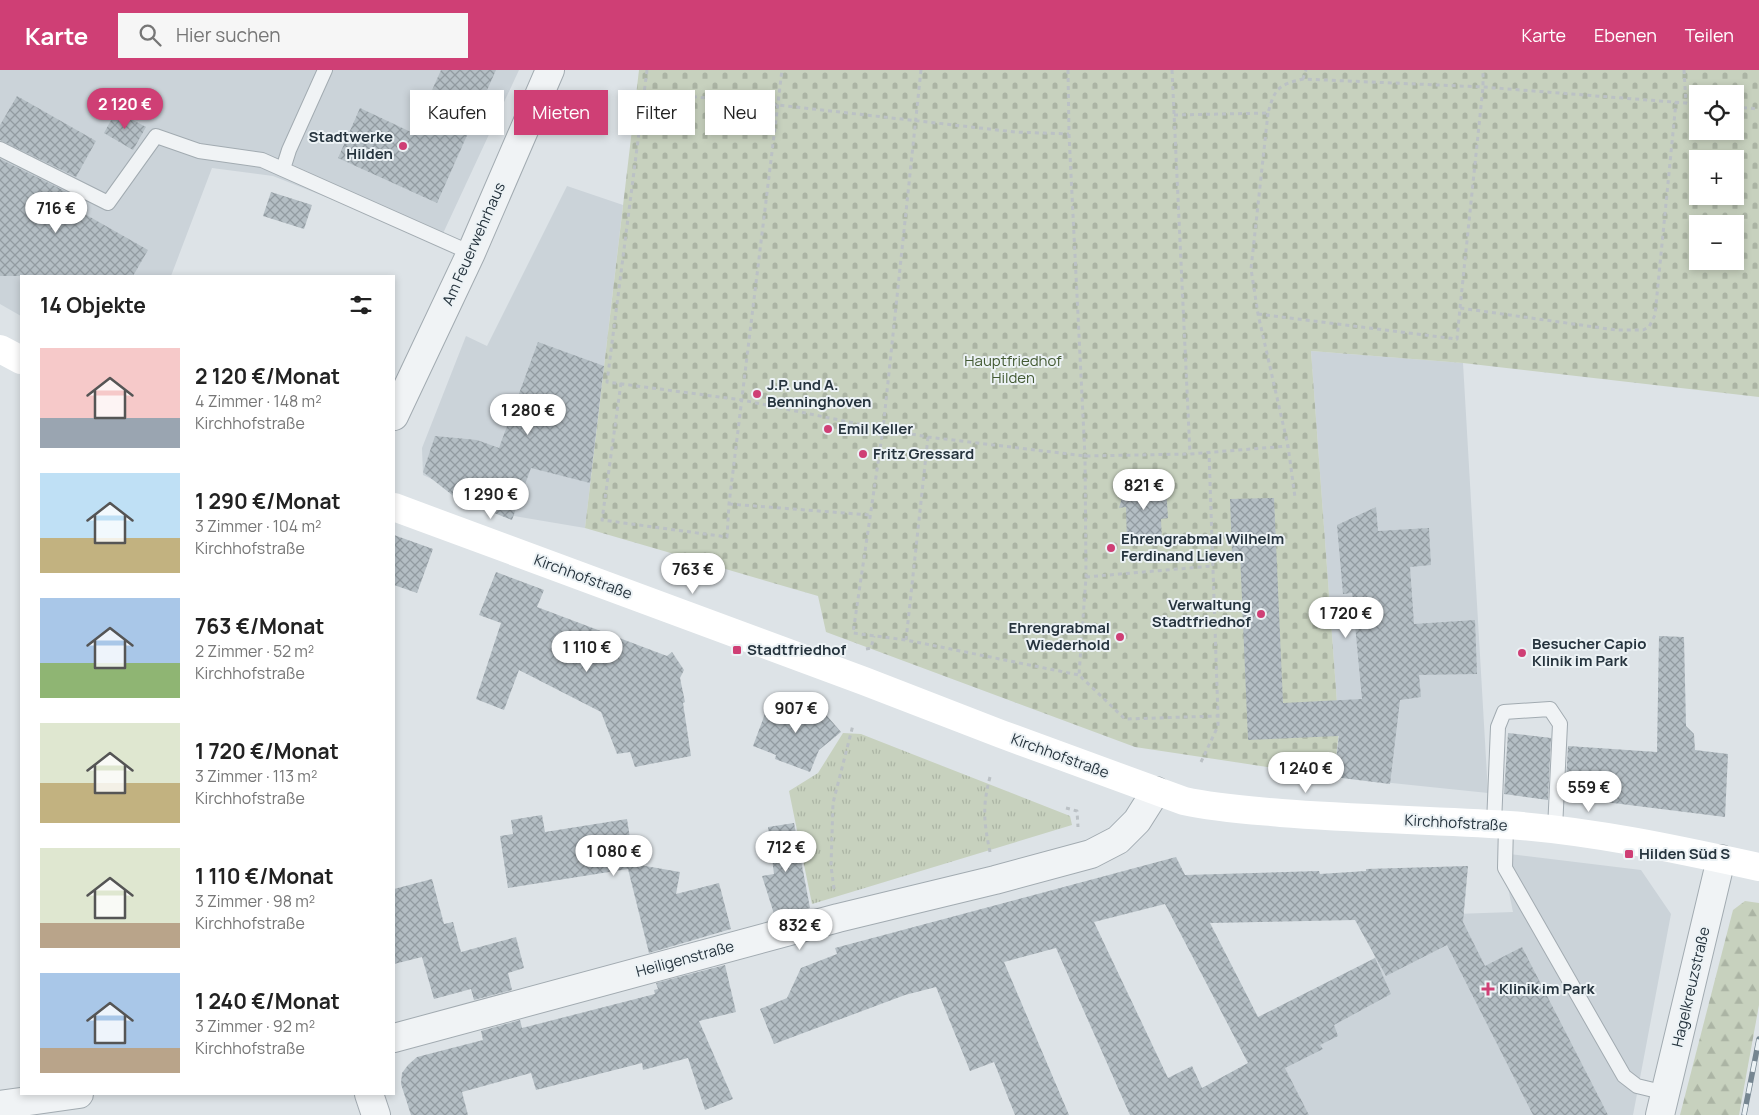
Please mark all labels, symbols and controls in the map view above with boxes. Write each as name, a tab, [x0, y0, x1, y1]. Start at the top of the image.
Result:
search box	[118, 13, 468, 58]
text: Karte	[25, 19, 88, 52]
icon: search	[136, 21, 164, 49]
text: Hier suchen	[176, 22, 280, 48]
text: Karte	[1522, 23, 1566, 47]
text: Ebenen	[1594, 23, 1657, 47]
text: Teilen	[1685, 23, 1734, 47]
map controls	[1689, 85, 1744, 270]
button: locate	[1689, 85, 1744, 140]
pin: 2 120 €	[79, 88, 171, 130]
chip: Kaufen	[410, 90, 504, 135]
chip: Mieten	[514, 90, 608, 135]
chip: Filter	[618, 90, 695, 135]
chip: Neu	[705, 90, 775, 135]
text: 2 120 €	[98, 93, 152, 115]
place label: Stadtwerke Hilden	[309, 126, 393, 164]
marker: Stadtwerke Hilden	[397, 140, 409, 152]
button: +	[1689, 150, 1744, 205]
street label: Am Feuerwehrhaus	[437, 179, 510, 309]
pin: 716 €	[21, 191, 91, 234]
text: 716 €	[36, 197, 76, 219]
button: −	[1689, 215, 1744, 270]
text: 14 Objekte	[40, 291, 146, 319]
icon: filters	[347, 291, 375, 319]
park label: Hauptfriedhof Hilden	[964, 350, 1062, 388]
text: 2 120 €/Monat	[195, 362, 340, 390]
icon: home	[80, 368, 140, 428]
place label: J.P. und A. Benninghoven	[767, 374, 871, 412]
marker: J.P. und A. Benninghoven	[751, 388, 763, 400]
text: 4 Zimmer · 148 m²	[195, 390, 322, 412]
pin: 1 280 €	[482, 394, 574, 436]
text: 1 280 €	[501, 399, 555, 421]
text: Kirchhofstraße	[195, 412, 305, 434]
place label: Emil Keller	[838, 418, 913, 439]
marker: Emil Keller	[822, 423, 834, 435]
place label: Fritz Gressard	[873, 443, 974, 464]
marker: Fritz Gressard	[857, 448, 869, 460]
pin: 821 €	[1109, 468, 1179, 511]
text: 821 €	[1124, 474, 1164, 496]
pin: 1 290 €	[445, 478, 537, 520]
text: 1 290 €	[464, 483, 518, 505]
text: 1 290 €/Monat	[195, 487, 341, 515]
icon: home	[80, 493, 140, 553]
text: 3 Zimmer · 104 m²	[195, 515, 321, 537]
place label: Ehrengrabmal Wilhelm Ferdinand Lieven	[1121, 528, 1284, 566]
text: Kirchhofstraße	[195, 537, 305, 559]
marker: Ehrengrabmal Wilhelm Ferdinand Lieven	[1105, 542, 1117, 554]
street label: Kirchhofstraße	[531, 549, 635, 604]
pin: 763 €	[658, 552, 728, 595]
text: 763 €	[672, 558, 714, 580]
place label: Verwaltung Stadtfriedhof	[1152, 594, 1251, 632]
pin: 1 720 €	[1300, 596, 1392, 639]
text: 1 720 €	[1320, 602, 1372, 624]
marker: Verwaltung Stadtfriedhof	[1255, 608, 1267, 620]
text: 763 €/Monat	[195, 612, 324, 640]
place label: Ehrengrabmal Wiederhold	[1009, 617, 1110, 655]
icon: home	[80, 618, 140, 678]
pin: 1 110 €	[541, 630, 633, 673]
marker: Ehrengrabmal Wiederhold	[1114, 631, 1126, 643]
place label: Besucher Capio Klinik im Park	[1532, 633, 1646, 671]
text: 1 110 €	[563, 636, 611, 658]
place label: Stadtfriedhof	[747, 639, 847, 660]
text: 2 Zimmer · 52 m²	[195, 640, 314, 662]
marker: Stadtfriedhof	[731, 644, 743, 656]
marker: Besucher Capio Klinik im Park	[1516, 647, 1528, 659]
text: Kirchhofstraße	[195, 662, 305, 684]
pin: 907 €	[761, 692, 831, 734]
text: 907 €	[774, 697, 818, 719]
street label: Kirchhofstraße	[1008, 728, 1112, 783]
text: 1 720 €/Monat	[195, 737, 339, 765]
icon: home	[80, 743, 140, 803]
pin: 1 240 €	[1260, 752, 1352, 794]
text: 1 240 €	[1279, 757, 1333, 779]
text: 3 Zimmer · 113 m²	[195, 765, 317, 787]
pin: 559 €	[1554, 770, 1624, 813]
text: 559 €	[1568, 776, 1610, 798]
text: Kirchhofstraße	[195, 787, 305, 809]
street label: Kirchhofstraße	[1404, 809, 1508, 836]
pin: 712 €	[751, 830, 821, 873]
pin: 1 080 €	[568, 834, 660, 877]
text: 712 €	[766, 836, 806, 858]
text: 1 080 €	[586, 840, 642, 862]
place label: Hilden Süd S	[1639, 843, 1730, 864]
marker: Hilden Süd S	[1623, 848, 1635, 860]
text: 1 110 €/Monat	[195, 862, 334, 890]
icon: home	[80, 868, 140, 928]
text: 3 Zimmer · 98 m²	[195, 890, 315, 912]
pin: 832 €	[765, 908, 835, 951]
text: Kirchhofstraße	[195, 912, 305, 934]
text: 832 €	[779, 914, 821, 936]
street label: Hagelkreuzstraße	[1666, 924, 1715, 1049]
street label: Heiligenstraße	[633, 935, 737, 982]
place label: Klinik im Park	[1499, 978, 1595, 999]
marker: Klinik im Park	[1481, 982, 1495, 996]
text: 1 240 €/Monat	[195, 987, 340, 1015]
icon: home	[80, 993, 140, 1053]
text: 3 Zimmer · 92 m²	[195, 1015, 315, 1037]
text: Kirchhofstraße	[195, 1037, 305, 1059]

